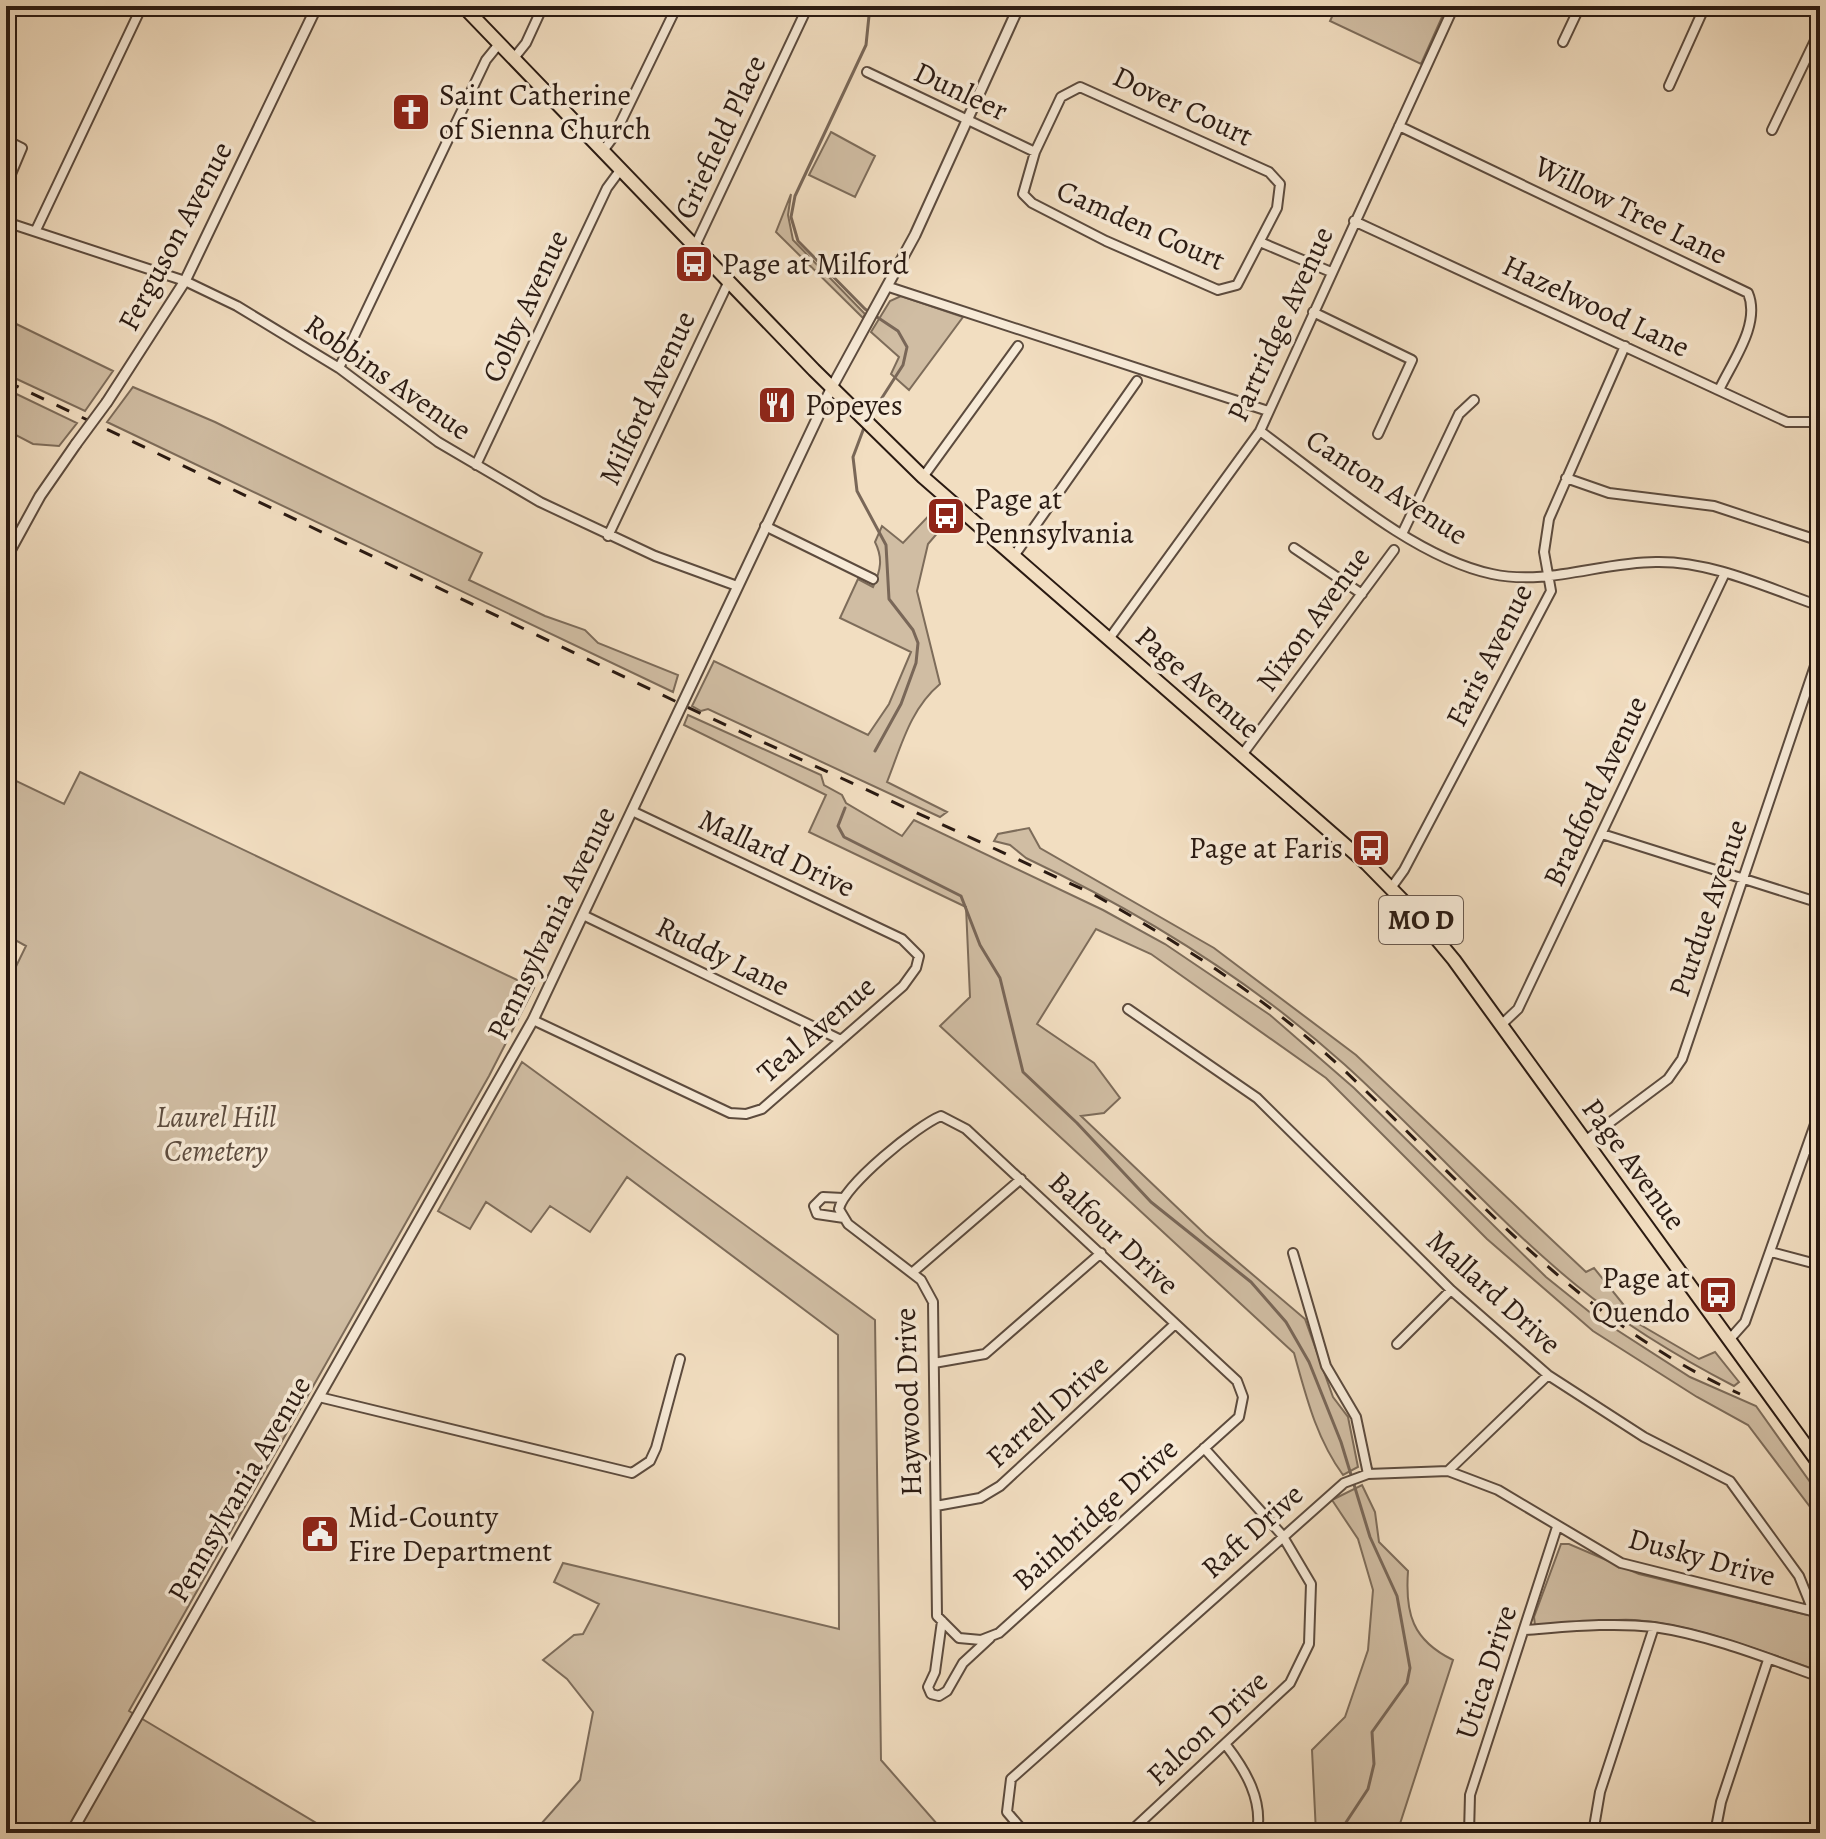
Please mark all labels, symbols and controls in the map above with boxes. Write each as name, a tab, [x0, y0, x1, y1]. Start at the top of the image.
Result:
street label: Griefield Place	[665, 48, 775, 226]
street label: Dunleer	[907, 52, 1015, 130]
street label: Dover Court	[1107, 56, 1260, 156]
place label: Saint Catherine of Sienna Church	[439, 75, 651, 149]
church icon: Saint Catherine of Sienna Church	[390, 91, 432, 133]
street label: Ferguson Avenue	[108, 134, 242, 338]
street label: Willow Tree Lane	[1527, 146, 1734, 274]
street label: Camden Court	[1050, 170, 1232, 280]
street label: Partridge Avenue	[1217, 220, 1343, 428]
street label: Colby Avenue	[472, 223, 578, 389]
bus stop icon: Page at Milford	[673, 243, 715, 285]
place label: Page at Milford	[722, 244, 910, 284]
street label: Hazelwood Lane	[1496, 245, 1696, 367]
street label: Milford Avenue	[589, 304, 705, 492]
street label: Robbins Avenue	[297, 305, 479, 449]
restaurant icon: Popeyes	[756, 384, 798, 426]
place label: Popeyes	[805, 385, 903, 425]
street label: Canton Avenue	[1298, 420, 1476, 554]
place label: Page at Pennsylvania	[974, 479, 1134, 553]
bus stop icon: Page at Pennsylvania	[925, 495, 967, 537]
street label: Nixon Avenue	[1247, 538, 1379, 700]
street label: Faris Avenue	[1436, 577, 1542, 733]
street label: Page Avenue	[1127, 616, 1269, 748]
street label: Bradford Avenue	[1533, 689, 1657, 893]
street label: Mallard Drive	[692, 799, 862, 907]
street label: Pennsylvania Avenue	[477, 800, 625, 1046]
street label: Purdue Avenue	[1659, 814, 1757, 1002]
bus stop icon: Page at Faris	[1350, 827, 1392, 869]
place label: Page at Faris	[1189, 828, 1343, 868]
road number: MO D	[1379, 896, 1463, 944]
street label: Ruddy Lane	[649, 906, 797, 1006]
street label: Teal Avenue	[748, 966, 884, 1092]
street label: Page Avenue	[1573, 1090, 1695, 1238]
park label: Laurel Hill Cemetery	[156, 1097, 277, 1171]
street label: Balfour Drive	[1040, 1162, 1188, 1304]
street label: Mallard Drive	[1418, 1221, 1570, 1363]
place label: Page at Quendo	[1592, 1258, 1690, 1332]
bus stop icon: Page at Quendo	[1697, 1274, 1739, 1316]
street label: Haywood Drive	[885, 1307, 931, 1497]
street label: Farrell Drive	[977, 1345, 1117, 1477]
street label: Pennsylvania Avenue	[158, 1368, 320, 1610]
street label: Bainbridge Drive	[1004, 1429, 1186, 1599]
street label: Raft Drive	[1192, 1474, 1312, 1588]
place label: Mid-County Fire Department	[348, 1497, 552, 1571]
public building icon: Mid-County Fire Department	[299, 1513, 341, 1555]
street label: Dusky Drive	[1624, 1518, 1780, 1596]
street label: Utica Drive	[1446, 1600, 1526, 1744]
street label: Falcon Drive	[1138, 1661, 1276, 1795]

